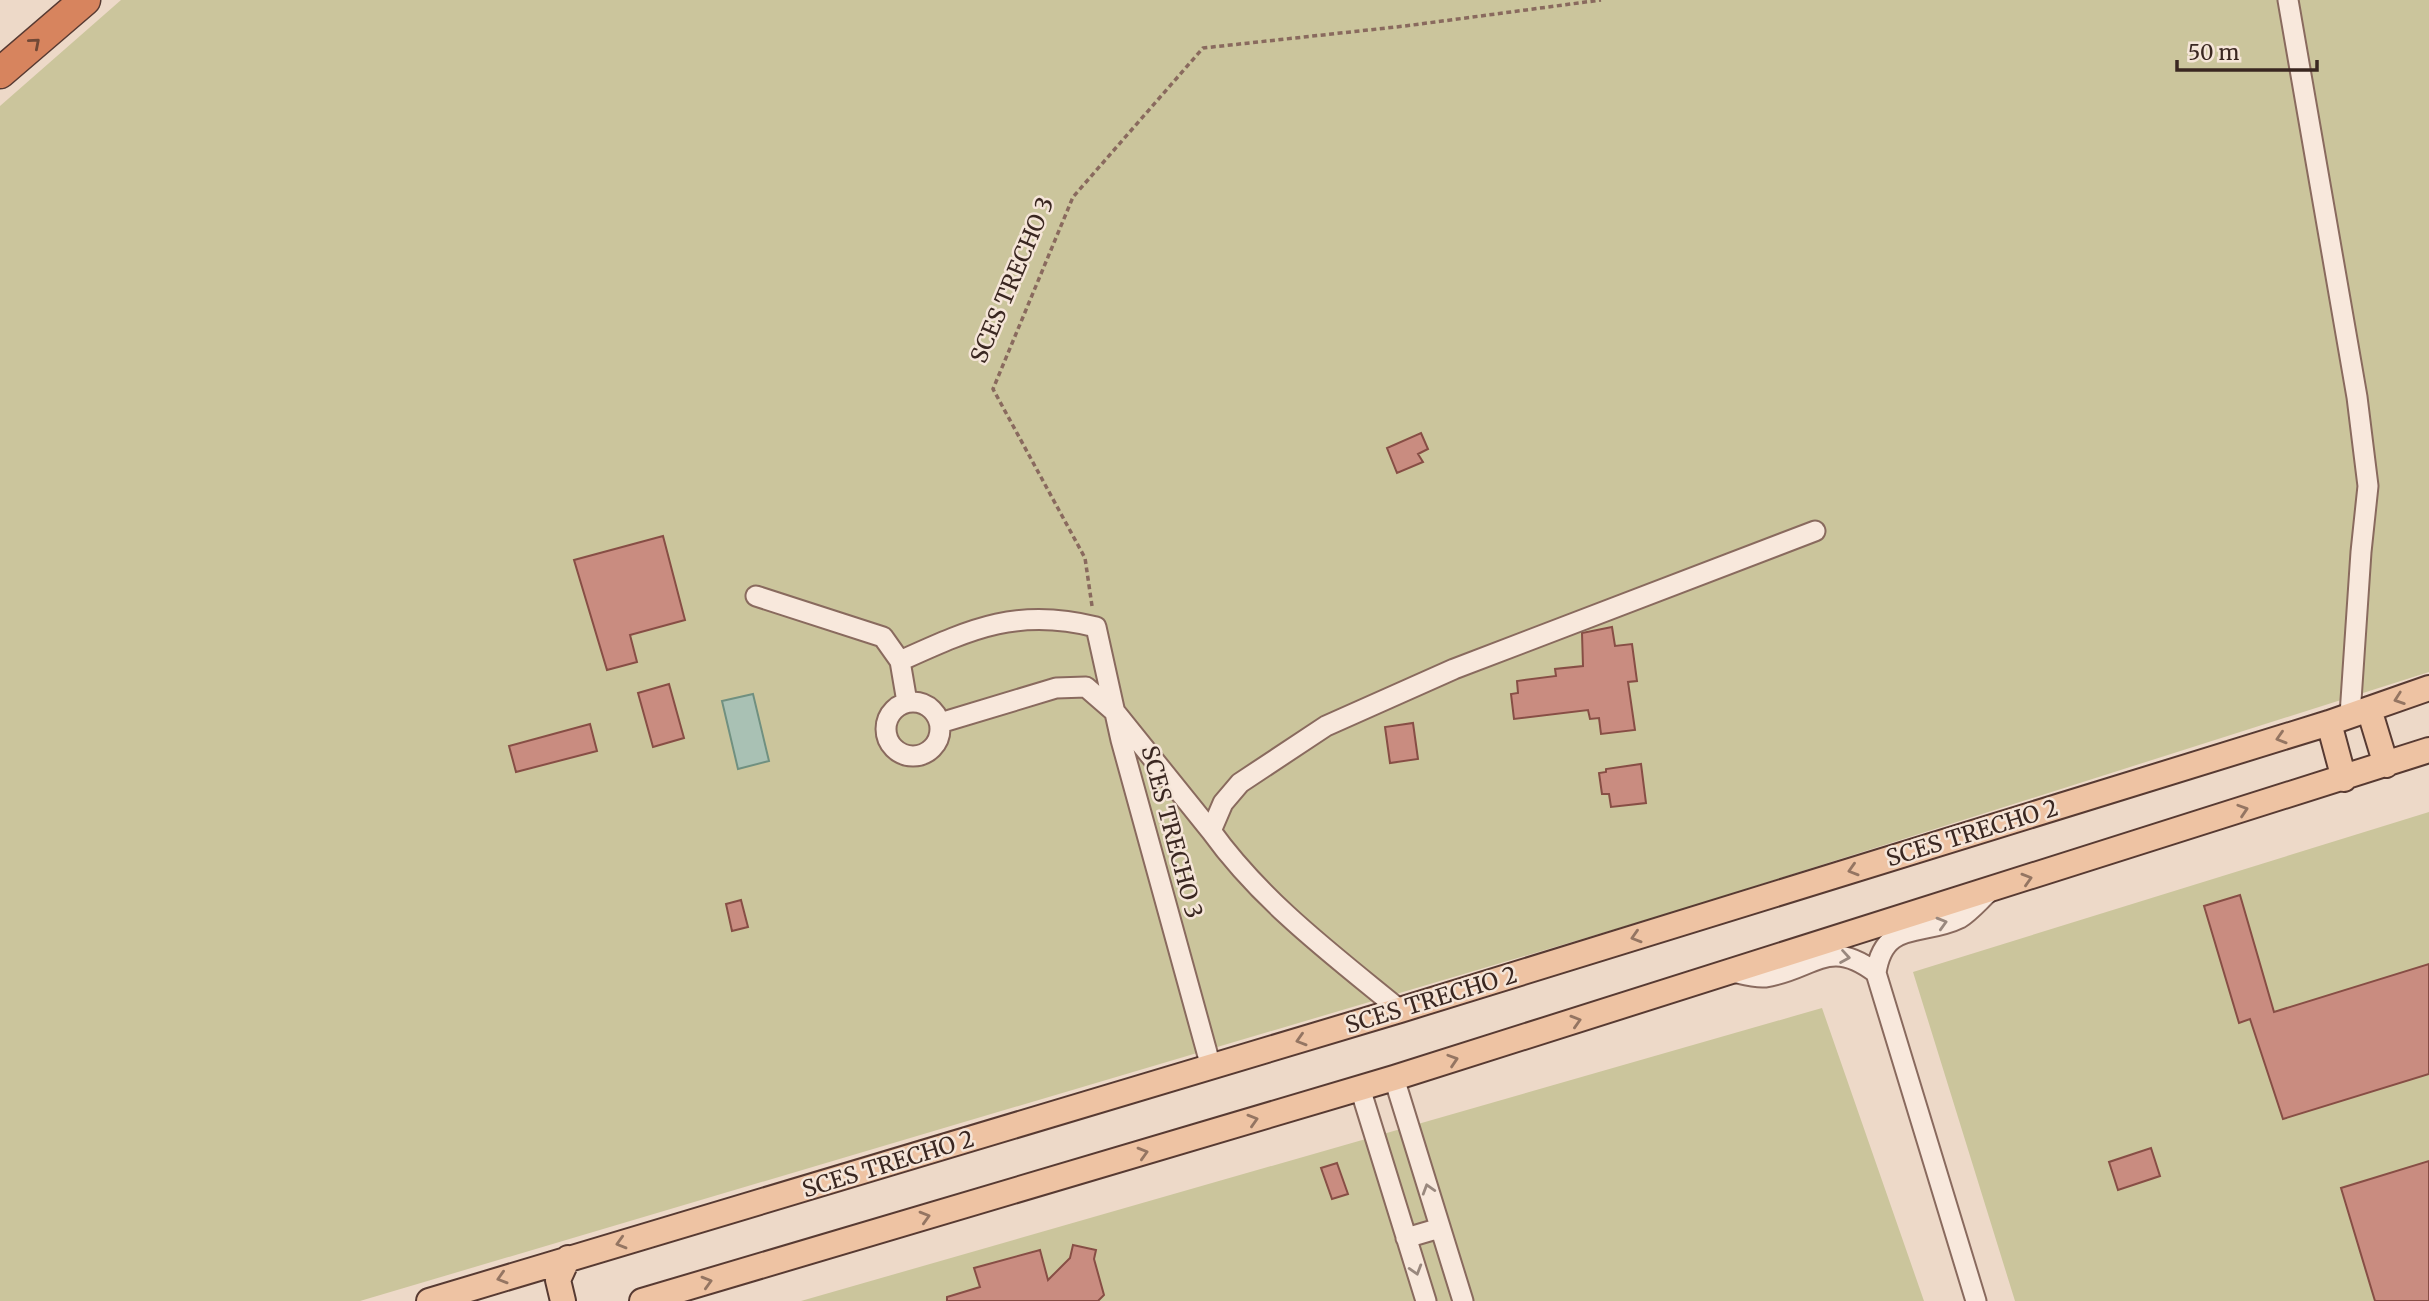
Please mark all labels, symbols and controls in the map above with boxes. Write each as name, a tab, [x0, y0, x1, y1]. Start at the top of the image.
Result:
scale bar	[2177, 28, 2317, 72]
one-way arrow	[27, 39, 40, 51]
text: 50 m	[2188, 39, 2239, 66]
street label: SCES TRECHO 3	[963, 192, 1060, 367]
one-way arrow	[2393, 690, 2405, 705]
one-way arrow	[2275, 729, 2287, 744]
street label: SCES TRECHO 3	[1135, 742, 1209, 921]
street label: SCES TRECHO 2	[1882, 793, 2061, 872]
one-way arrow	[2237, 804, 2249, 819]
one-way arrow	[1847, 862, 1860, 876]
one-way arrow	[2021, 872, 2033, 887]
one-way arrow	[1936, 916, 1948, 931]
one-way arrow	[1630, 929, 1642, 944]
one-way arrow	[1839, 950, 1851, 965]
street label: SCES TRECHO 2	[1341, 960, 1520, 1039]
one-way arrow	[1570, 1014, 1582, 1029]
one-way arrow	[1295, 1032, 1307, 1047]
one-way arrow	[1446, 1053, 1458, 1068]
one-way arrow	[1246, 1114, 1258, 1129]
street label: SCES TRECHO 2	[798, 1124, 977, 1203]
one-way arrow	[1137, 1146, 1149, 1161]
one-way arrow	[1422, 1183, 1436, 1196]
one-way arrow	[919, 1211, 931, 1226]
one-way arrow	[615, 1235, 627, 1249]
one-way arrow	[1408, 1264, 1423, 1276]
one-way arrow	[497, 1270, 509, 1285]
one-way arrow	[701, 1275, 713, 1290]

